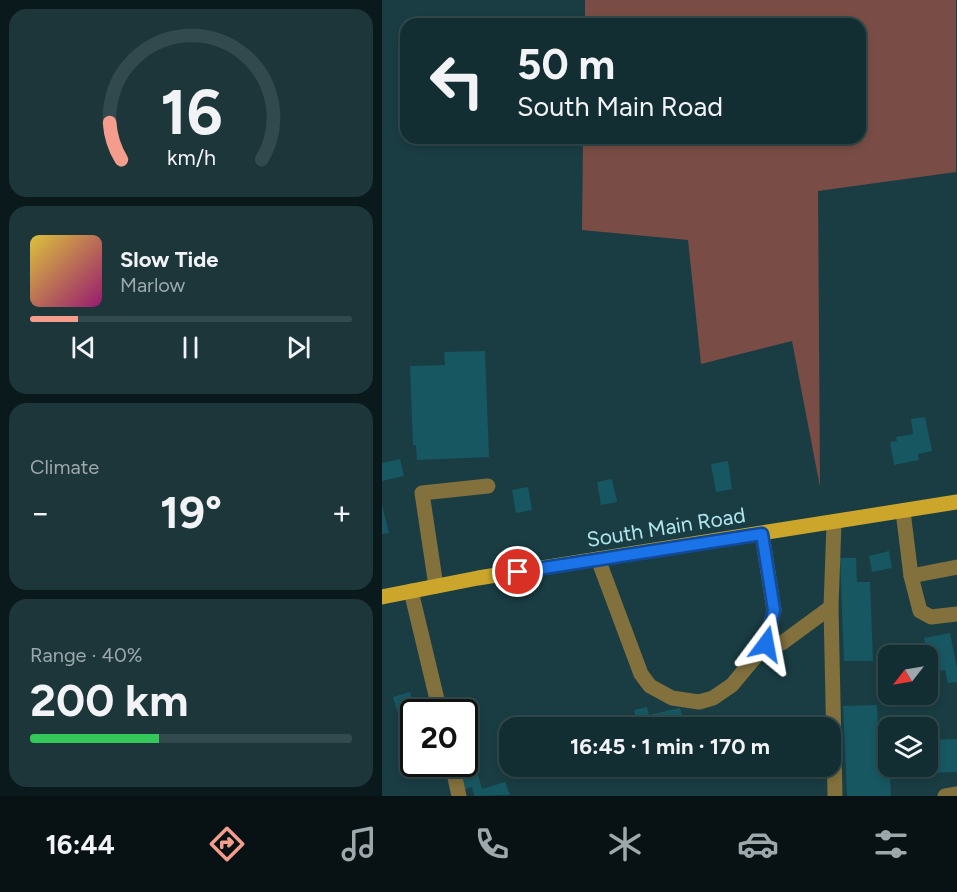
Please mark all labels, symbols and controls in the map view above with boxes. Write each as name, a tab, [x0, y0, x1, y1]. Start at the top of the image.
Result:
text: 50 m	[517, 39, 615, 90]
icon: left	[418, 42, 496, 120]
text: 16	[160, 75, 222, 150]
text: South Main Road	[517, 90, 723, 123]
text: km/h	[167, 145, 215, 170]
text: Slow Tide	[120, 246, 219, 273]
text: Marlow	[120, 273, 185, 297]
icon: previous	[67, 331, 100, 364]
icon: pause	[174, 331, 207, 364]
icon: next	[282, 331, 315, 364]
text: Climate	[30, 455, 99, 479]
text: 19°	[160, 485, 222, 539]
text: −	[30, 493, 51, 532]
text: +	[331, 493, 352, 532]
street label: South Main Road	[585, 502, 747, 552]
pin	[492, 546, 543, 597]
icon: arrive	[501, 555, 534, 588]
position arrow	[734, 612, 798, 676]
text: Range · 40%	[30, 643, 142, 667]
north arrow	[878, 645, 938, 705]
map controls	[878, 645, 938, 777]
text: 200 km	[30, 673, 189, 727]
speed limit sign: 20	[400, 699, 478, 777]
button: layers	[878, 717, 938, 777]
text: 16:45 · 1 min · 170 m	[570, 733, 770, 760]
icon: directions	[206, 823, 248, 865]
icon: music	[338, 823, 380, 865]
icon: phone	[471, 823, 513, 865]
icon: climate	[604, 823, 646, 865]
icon: car	[737, 823, 779, 865]
icon: filters	[870, 823, 912, 865]
text: 16:44	[45, 828, 115, 861]

